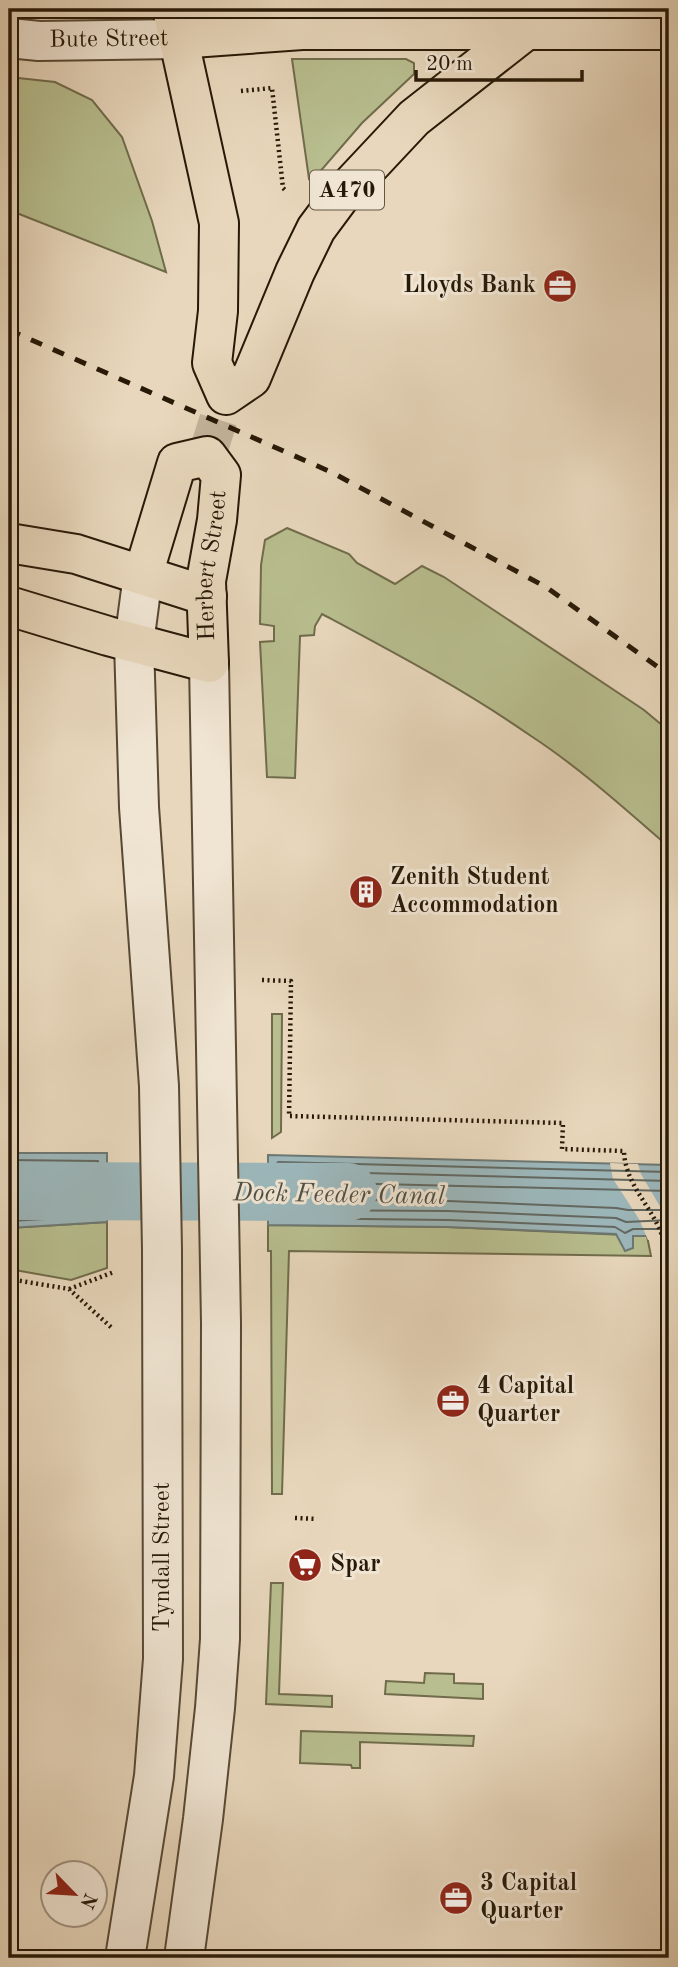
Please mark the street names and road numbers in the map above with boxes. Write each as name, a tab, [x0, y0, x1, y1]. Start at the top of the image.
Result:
street label: Bute Street	[49, 27, 169, 53]
road number: A470	[310, 170, 384, 210]
street label: Herbert Street	[194, 489, 232, 641]
street label: Tyndall Street	[151, 1482, 175, 1632]

